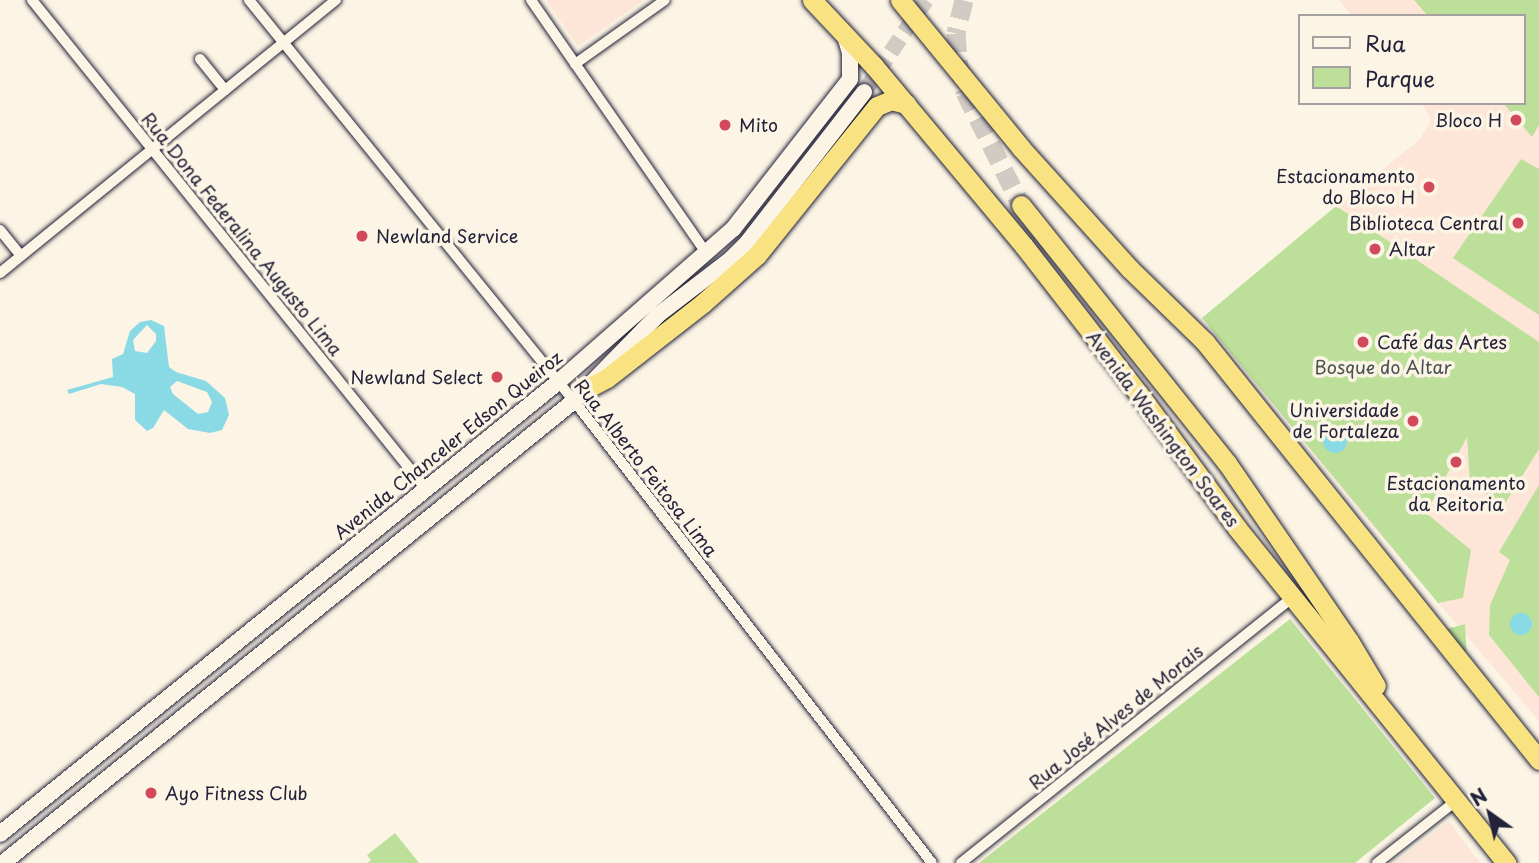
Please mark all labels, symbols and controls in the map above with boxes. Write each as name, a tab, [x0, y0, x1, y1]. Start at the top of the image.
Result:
legend	[1298, 14, 1525, 105]
text: Rua	[1365, 27, 1405, 59]
text: Parque	[1365, 62, 1435, 94]
street label: Rua Dona Federalina Augusto Lima	[136, 107, 348, 361]
place label: Bloco H	[1435, 109, 1502, 131]
marker: Bloco H	[1508, 112, 1524, 128]
place label: Mito	[739, 114, 778, 136]
marker: Mito	[717, 117, 733, 133]
place label: Estacionamento do Bloco H	[1276, 166, 1415, 208]
marker: Estacionamento do Bloco H	[1421, 179, 1437, 195]
place label: Biblioteca Central	[1348, 212, 1504, 234]
marker: Biblioteca Central	[1510, 215, 1526, 231]
place label: Newland Service	[376, 225, 519, 247]
marker: Newland Service	[354, 228, 370, 244]
place label: Altar	[1389, 238, 1435, 260]
marker: Altar	[1367, 241, 1383, 257]
street label: Avenida Washington Soares	[1082, 327, 1244, 531]
place label: Café das Artes	[1377, 331, 1507, 353]
marker: Café das Artes	[1355, 334, 1371, 350]
street label: Avenida Chanceler Edson Queiroz	[329, 346, 567, 544]
park label: Bosque do Altar	[1313, 356, 1453, 378]
place label: Newland Select	[348, 366, 483, 388]
marker: Newland Select	[489, 369, 505, 385]
street label: Rua Alberto Feitosa Lima	[570, 375, 722, 561]
place label: Universidade de Fortaleza	[1289, 400, 1399, 442]
marker: Universidade de Fortaleza	[1405, 413, 1421, 429]
marker: Estacionamento da Reitoria	[1448, 454, 1464, 470]
place label: Estacionamento da Reitoria	[1387, 473, 1525, 516]
street label: Rua José Alves de Morais	[1024, 640, 1208, 794]
north arrow	[1455, 779, 1525, 849]
text: N	[1464, 781, 1492, 812]
place label: Ayo Fitness Club	[165, 782, 308, 804]
marker: Ayo Fitness Club	[143, 785, 159, 801]

